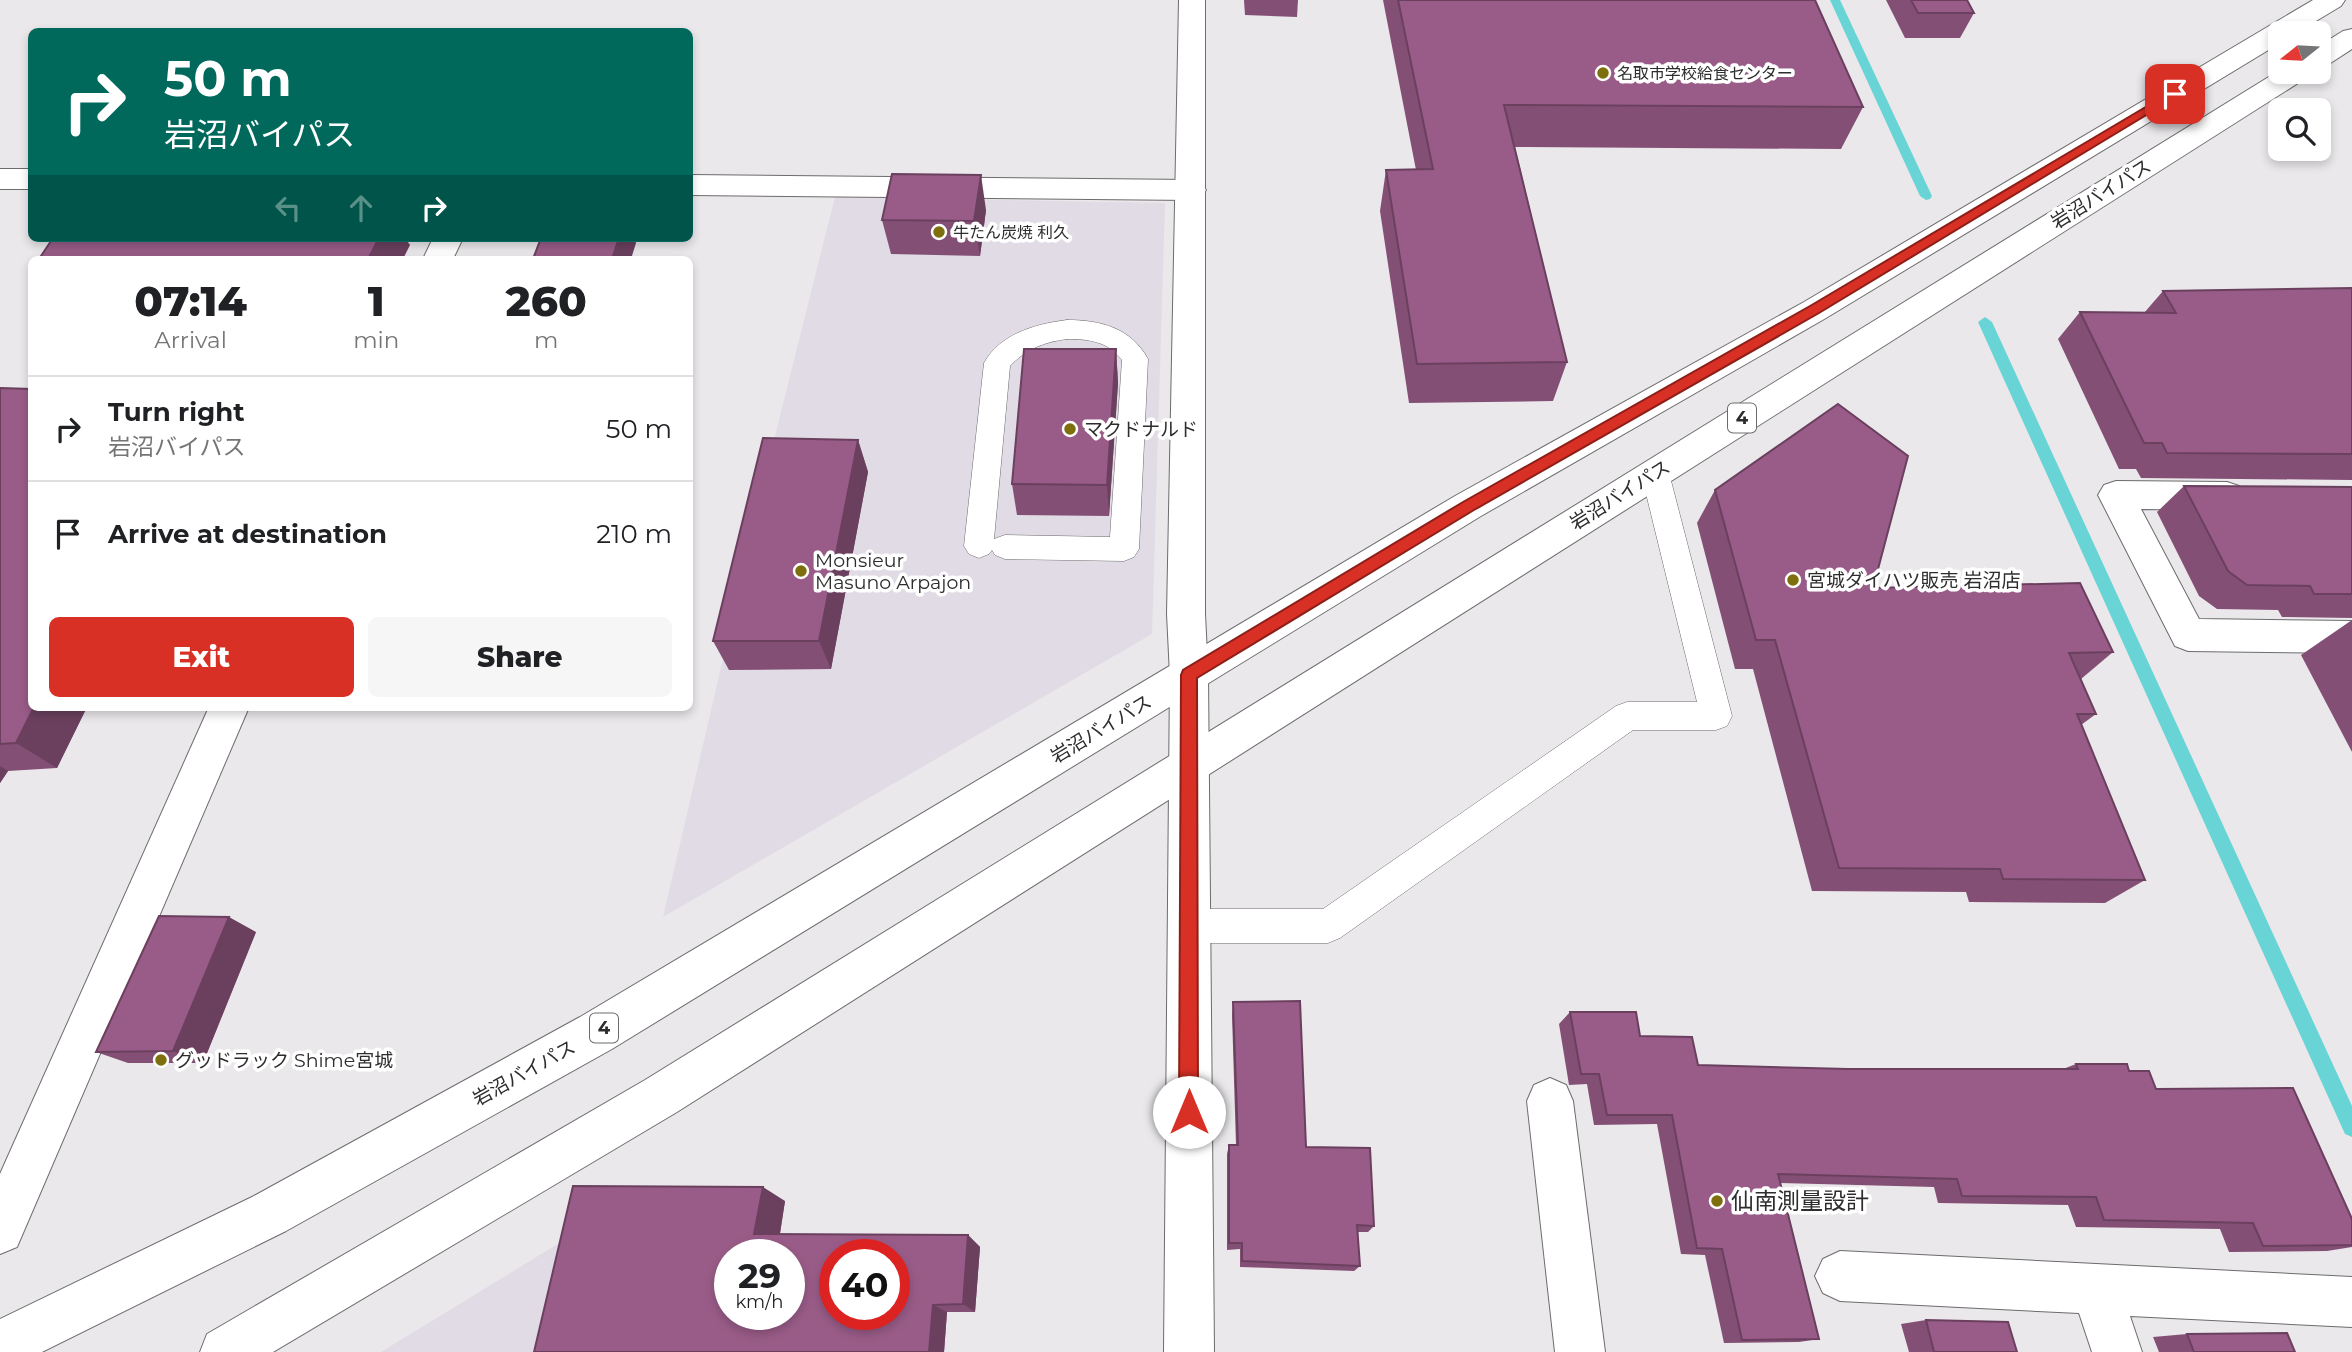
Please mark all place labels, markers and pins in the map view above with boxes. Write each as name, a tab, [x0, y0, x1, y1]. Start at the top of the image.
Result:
place label: 名取市学校給食センター	[1617, 64, 1793, 83]
pin	[2145, 64, 2205, 124]
marker: 名取市学校給食センター	[1595, 65, 1611, 81]
place label: 牛たん炭焼 利久	[953, 223, 1069, 242]
marker: 牛たん炭焼 利久	[931, 224, 947, 240]
place label: マクドナルド	[1084, 418, 1198, 441]
marker: マクドナルド	[1062, 421, 1078, 437]
place label: Monsieur Masuno Arpajon	[815, 549, 971, 594]
marker: Monsieur Masuno Arpajon	[793, 563, 809, 579]
place label: 宮城ダイハツ販売 岩沼店	[1807, 569, 2021, 592]
marker: 宮城ダイハツ販売 岩沼店	[1785, 572, 1801, 588]
place label: グッドラック Shime宮城	[175, 1049, 393, 1072]
marker: グッドラック Shime宮城	[153, 1052, 169, 1068]
place label: 仙南測量設計	[1731, 1187, 1869, 1215]
marker: 仙南測量設計	[1709, 1193, 1725, 1209]

